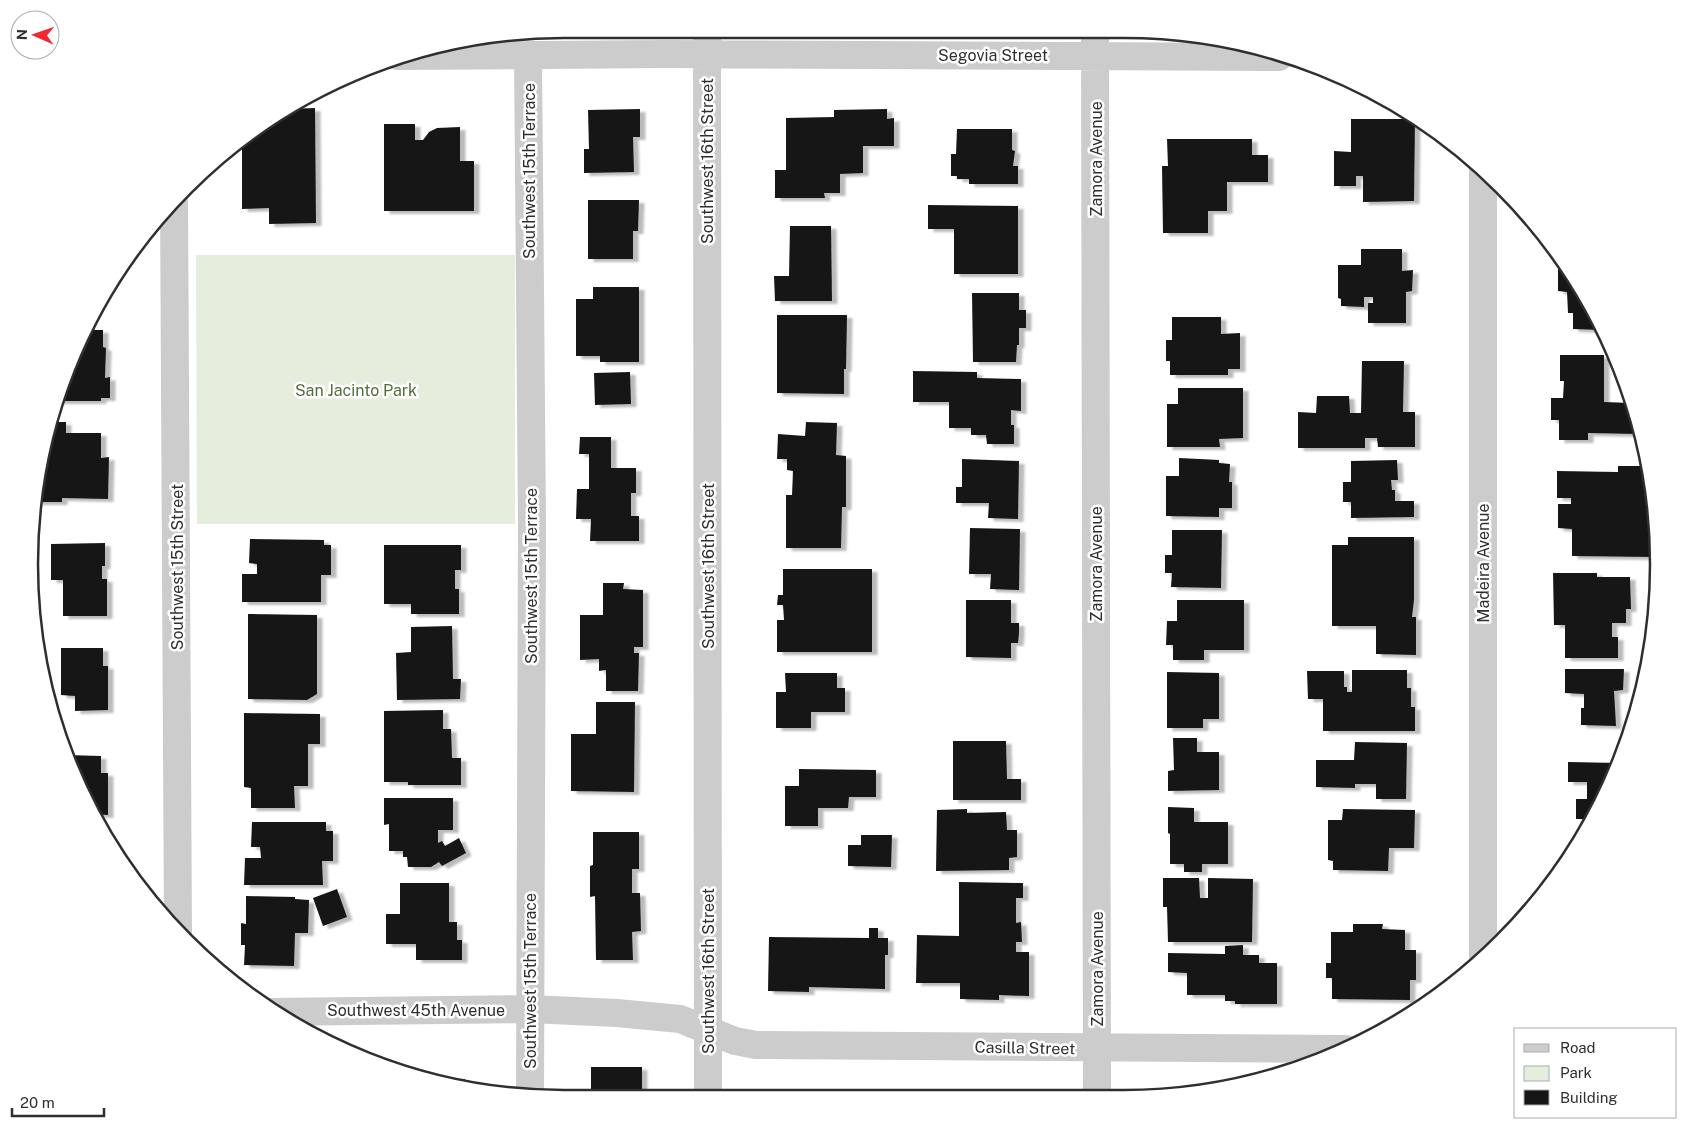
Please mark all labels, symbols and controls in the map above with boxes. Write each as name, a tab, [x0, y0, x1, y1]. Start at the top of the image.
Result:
north arrow	[10, 10, 60, 60]
text: N	[14, 29, 30, 40]
street label: Segovia Street	[938, 46, 1048, 65]
street label: Southwest 16th Street	[698, 78, 717, 244]
street label: Southwest 15th Terrace	[520, 83, 539, 259]
street label: Zamora Avenue	[1087, 101, 1106, 217]
park label: San Jacinto Park	[295, 381, 417, 400]
street label: Southwest 16th Street	[699, 483, 718, 649]
street label: Southwest 15th Street	[168, 484, 187, 650]
street label: Southwest 15th Terrace	[522, 488, 541, 664]
street label: Madeira Avenue	[1474, 503, 1493, 623]
street label: Zamora Avenue	[1087, 506, 1106, 622]
street label: Southwest 16th Street	[699, 888, 718, 1054]
street label: Southwest 15th Terrace	[521, 893, 540, 1069]
street label: Zamora Avenue	[1088, 911, 1107, 1027]
street label: Southwest 45th Avenue	[327, 1001, 505, 1020]
legend	[1514, 1028, 1677, 1118]
street label: Casilla Street	[974, 1038, 1076, 1058]
text: Road	[1560, 1039, 1596, 1056]
text: Park	[1560, 1064, 1592, 1081]
scale bar	[12, 1086, 105, 1118]
text: Building	[1560, 1089, 1618, 1106]
text: 20 m	[20, 1094, 55, 1111]

